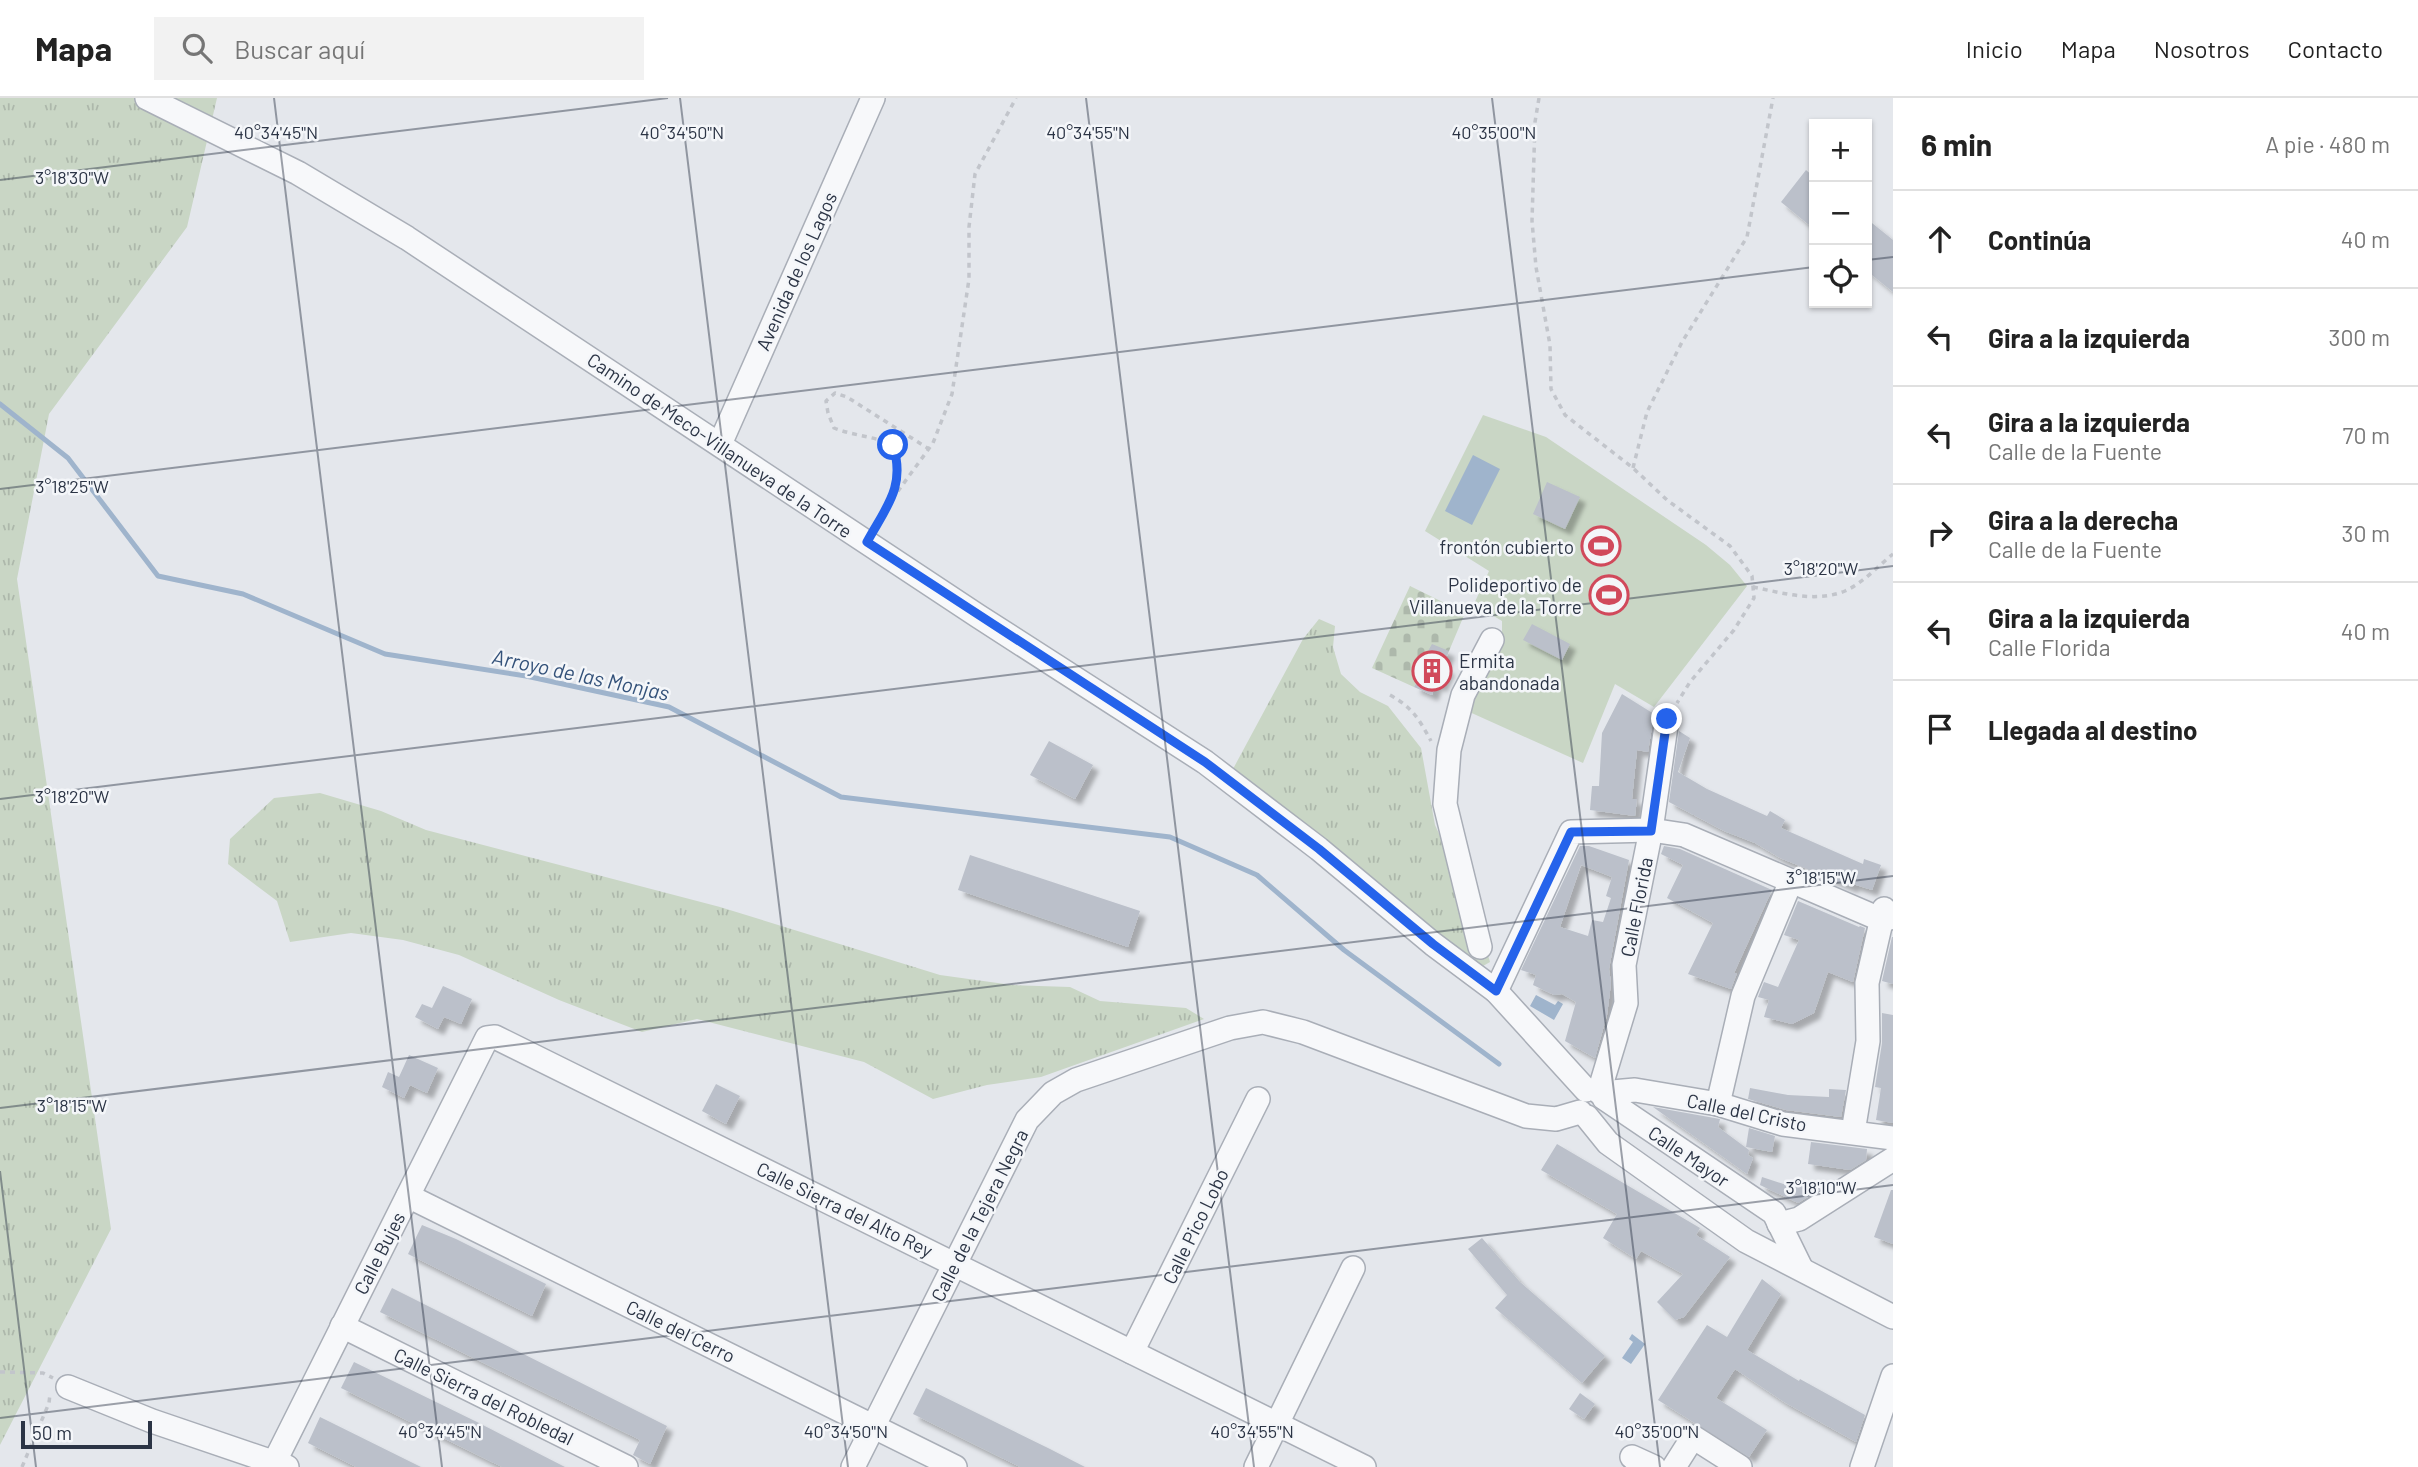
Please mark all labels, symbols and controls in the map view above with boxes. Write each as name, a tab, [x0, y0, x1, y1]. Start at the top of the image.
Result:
search box	[154, 17, 644, 80]
text: Mapa	[35, 28, 112, 68]
icon: search	[178, 29, 216, 67]
text: Buscar aquí	[234, 33, 365, 64]
text: Inicio	[1966, 34, 2023, 63]
text: Mapa	[2061, 34, 2116, 63]
text: Nosotros	[2154, 34, 2250, 63]
text: Contacto	[2288, 34, 2383, 63]
map controls	[1809, 119, 1872, 308]
button: +	[1809, 119, 1872, 182]
text: 40°34'45"N	[234, 121, 318, 143]
text: 40°34'50"N	[640, 121, 724, 143]
text: 40°34'55"N	[1046, 121, 1130, 143]
text: 40°35'00"N	[1451, 121, 1537, 143]
text: 6 min	[1921, 126, 1992, 162]
text: A pie · 480 m	[2265, 130, 2390, 158]
text: 3°18'30"W	[35, 166, 109, 188]
button: −	[1809, 182, 1872, 245]
street label: Avenida de los Lagos	[751, 188, 841, 354]
icon: ahead	[1921, 220, 1959, 258]
text: Continúa	[1988, 224, 2091, 255]
text: 40 m	[2341, 225, 2390, 253]
button: locate	[1809, 245, 1872, 308]
icon: left	[1921, 318, 1959, 356]
text: Gira a la izquierda	[1988, 322, 2190, 353]
text: 300 m	[2329, 323, 2390, 351]
street label: Camino de Meco-Villanueva de la Torre	[583, 348, 857, 542]
text: Gira a la izquierda	[1988, 406, 2190, 437]
icon: left	[1921, 416, 1959, 454]
text: 70 m	[2343, 421, 2390, 449]
route start	[877, 429, 908, 460]
text: Calle de la Fuente	[1988, 437, 2162, 465]
text: 3°18'25"W	[35, 475, 109, 497]
text: Gira a la derecha	[1988, 504, 2178, 535]
icon: right	[1921, 514, 1959, 552]
text: 30 m	[2342, 519, 2390, 547]
sports icon: frontón cubierto	[1580, 525, 1622, 567]
place label: frontón cubierto	[1439, 535, 1574, 558]
text: Calle de la Fuente	[1988, 535, 2162, 563]
text: 3°18'20"W	[1784, 557, 1858, 579]
place label: Polideportivo de Villanueva de la Torre	[1409, 573, 1582, 618]
sports icon: Polideportivo de Villanueva de la Torre	[1588, 574, 1630, 616]
text: Gira a la izquierda	[1988, 602, 2190, 633]
icon: left	[1921, 612, 1959, 650]
text: 40 m	[2341, 617, 2390, 645]
text: Calle Florida	[1988, 633, 2110, 661]
water label: Arroyo de las Monjas	[490, 643, 672, 705]
place label: Ermita abandonada	[1459, 649, 1560, 694]
building icon: Ermita abandonada	[1411, 650, 1453, 692]
route end	[1651, 703, 1682, 734]
icon: arrive	[1921, 710, 1959, 748]
text: Llegada al destino	[1988, 714, 2197, 745]
text: 3°18'20"W	[35, 785, 109, 807]
street label: Calle Florida	[1615, 855, 1657, 959]
text: 3°18'15"W	[1786, 866, 1856, 888]
street label: Calle del Cristo	[1685, 1088, 1809, 1136]
text: 3°18'15"W	[37, 1094, 107, 1116]
street label: Calle Mayor	[1644, 1121, 1734, 1191]
street label: Calle de la Tejera Negra	[926, 1125, 1032, 1305]
street label: Calle Sierra del Alto Rey	[753, 1156, 937, 1262]
street label: Calle Pico Lobo	[1157, 1165, 1233, 1287]
text: 3°18'10"W	[1785, 1176, 1857, 1198]
street label: Calle Bujes	[348, 1208, 410, 1298]
street label: Calle del Cerro	[623, 1295, 739, 1367]
street label: Calle Sierra del Robledal	[390, 1342, 578, 1450]
scale bar	[21, 1418, 152, 1450]
text: 40°34'45"N	[398, 1420, 482, 1442]
text: 40°34'50"N	[804, 1420, 888, 1442]
text: 40°34'55"N	[1210, 1420, 1294, 1442]
text: 40°35'00"N	[1614, 1420, 1700, 1442]
text: 50 m	[32, 1421, 72, 1444]

